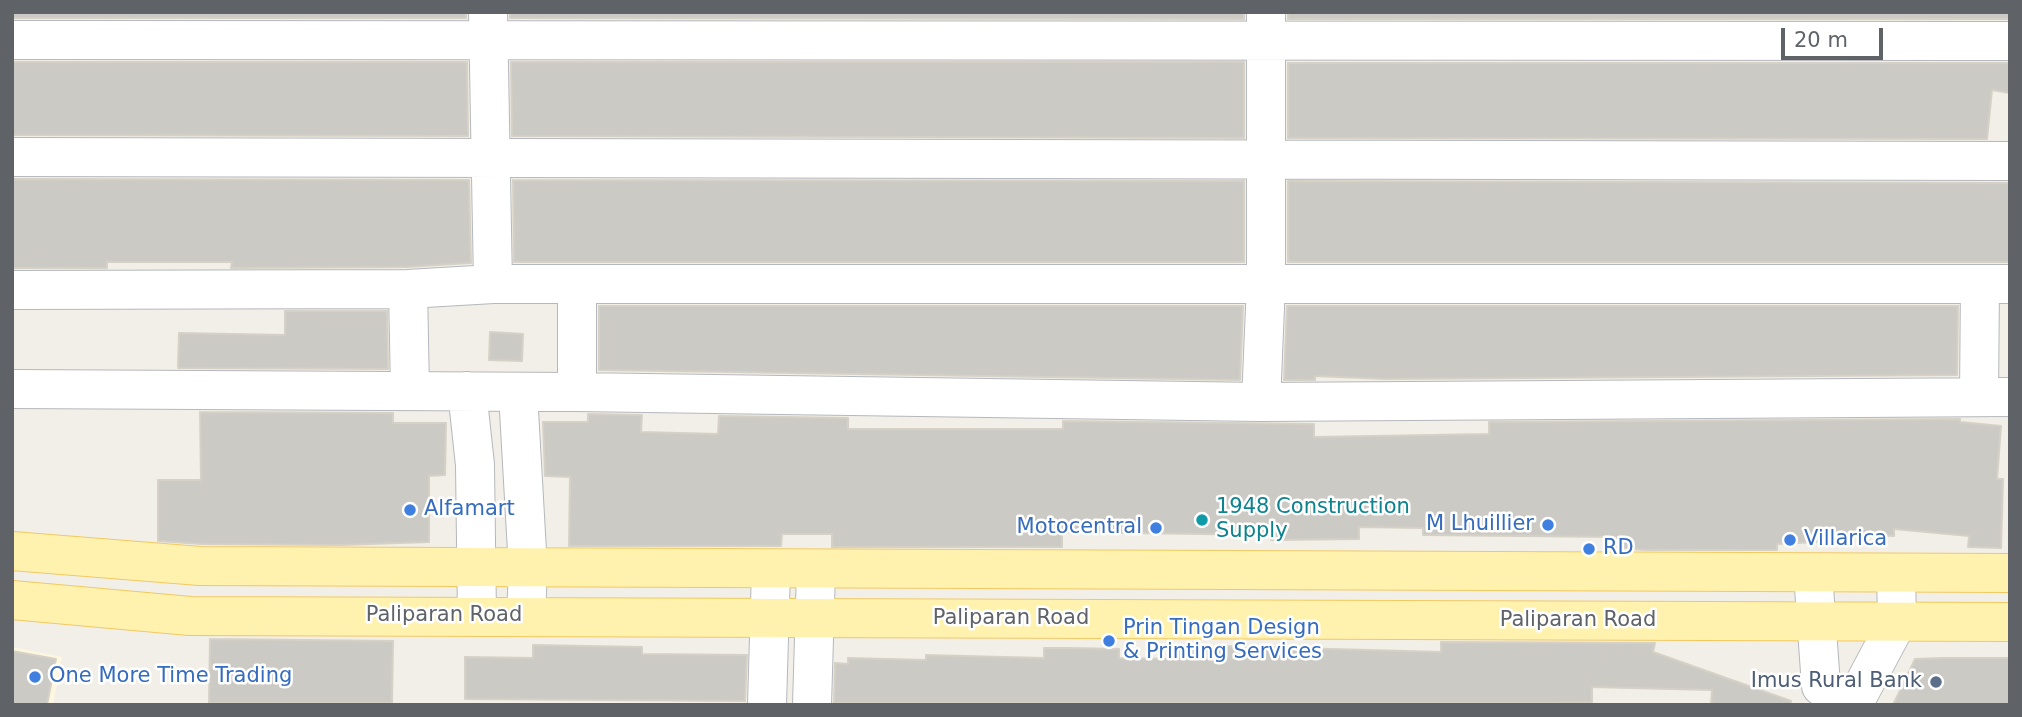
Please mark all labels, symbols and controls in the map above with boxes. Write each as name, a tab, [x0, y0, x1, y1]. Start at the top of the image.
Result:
scale bar	[1784, 14, 1885, 58]
text: 20 m	[1794, 28, 1848, 52]
place label: 1948 Construction Supply	[1216, 495, 1410, 545]
place label: Alfamart	[424, 497, 515, 523]
marker: Alfamart	[402, 502, 418, 518]
marker: 1948 Construction Supply	[1194, 512, 1210, 528]
place label: M Lhuillier	[1426, 512, 1534, 538]
place label: Motocentral	[1017, 515, 1142, 541]
marker: M Lhuillier	[1540, 517, 1556, 533]
marker: Motocentral	[1148, 520, 1164, 536]
place label: Villarica	[1804, 527, 1887, 553]
marker: Villarica	[1782, 532, 1798, 548]
place label: RD	[1603, 536, 1634, 562]
marker: RD	[1581, 541, 1597, 557]
street label: Paliparan Road	[366, 603, 522, 629]
street label: Paliparan Road	[933, 606, 1089, 632]
street label: Paliparan Road	[1500, 608, 1656, 634]
place label: Prin Tingan Design & Printing Services	[1123, 616, 1322, 666]
marker: Prin Tingan Design & Printing Services	[1101, 633, 1117, 649]
place label: One More Time Trading	[49, 664, 292, 690]
marker: One More Time Trading	[27, 669, 43, 685]
place label: Imus Rural Bank	[1751, 669, 1922, 695]
marker: Imus Rural Bank	[1928, 674, 1944, 690]

